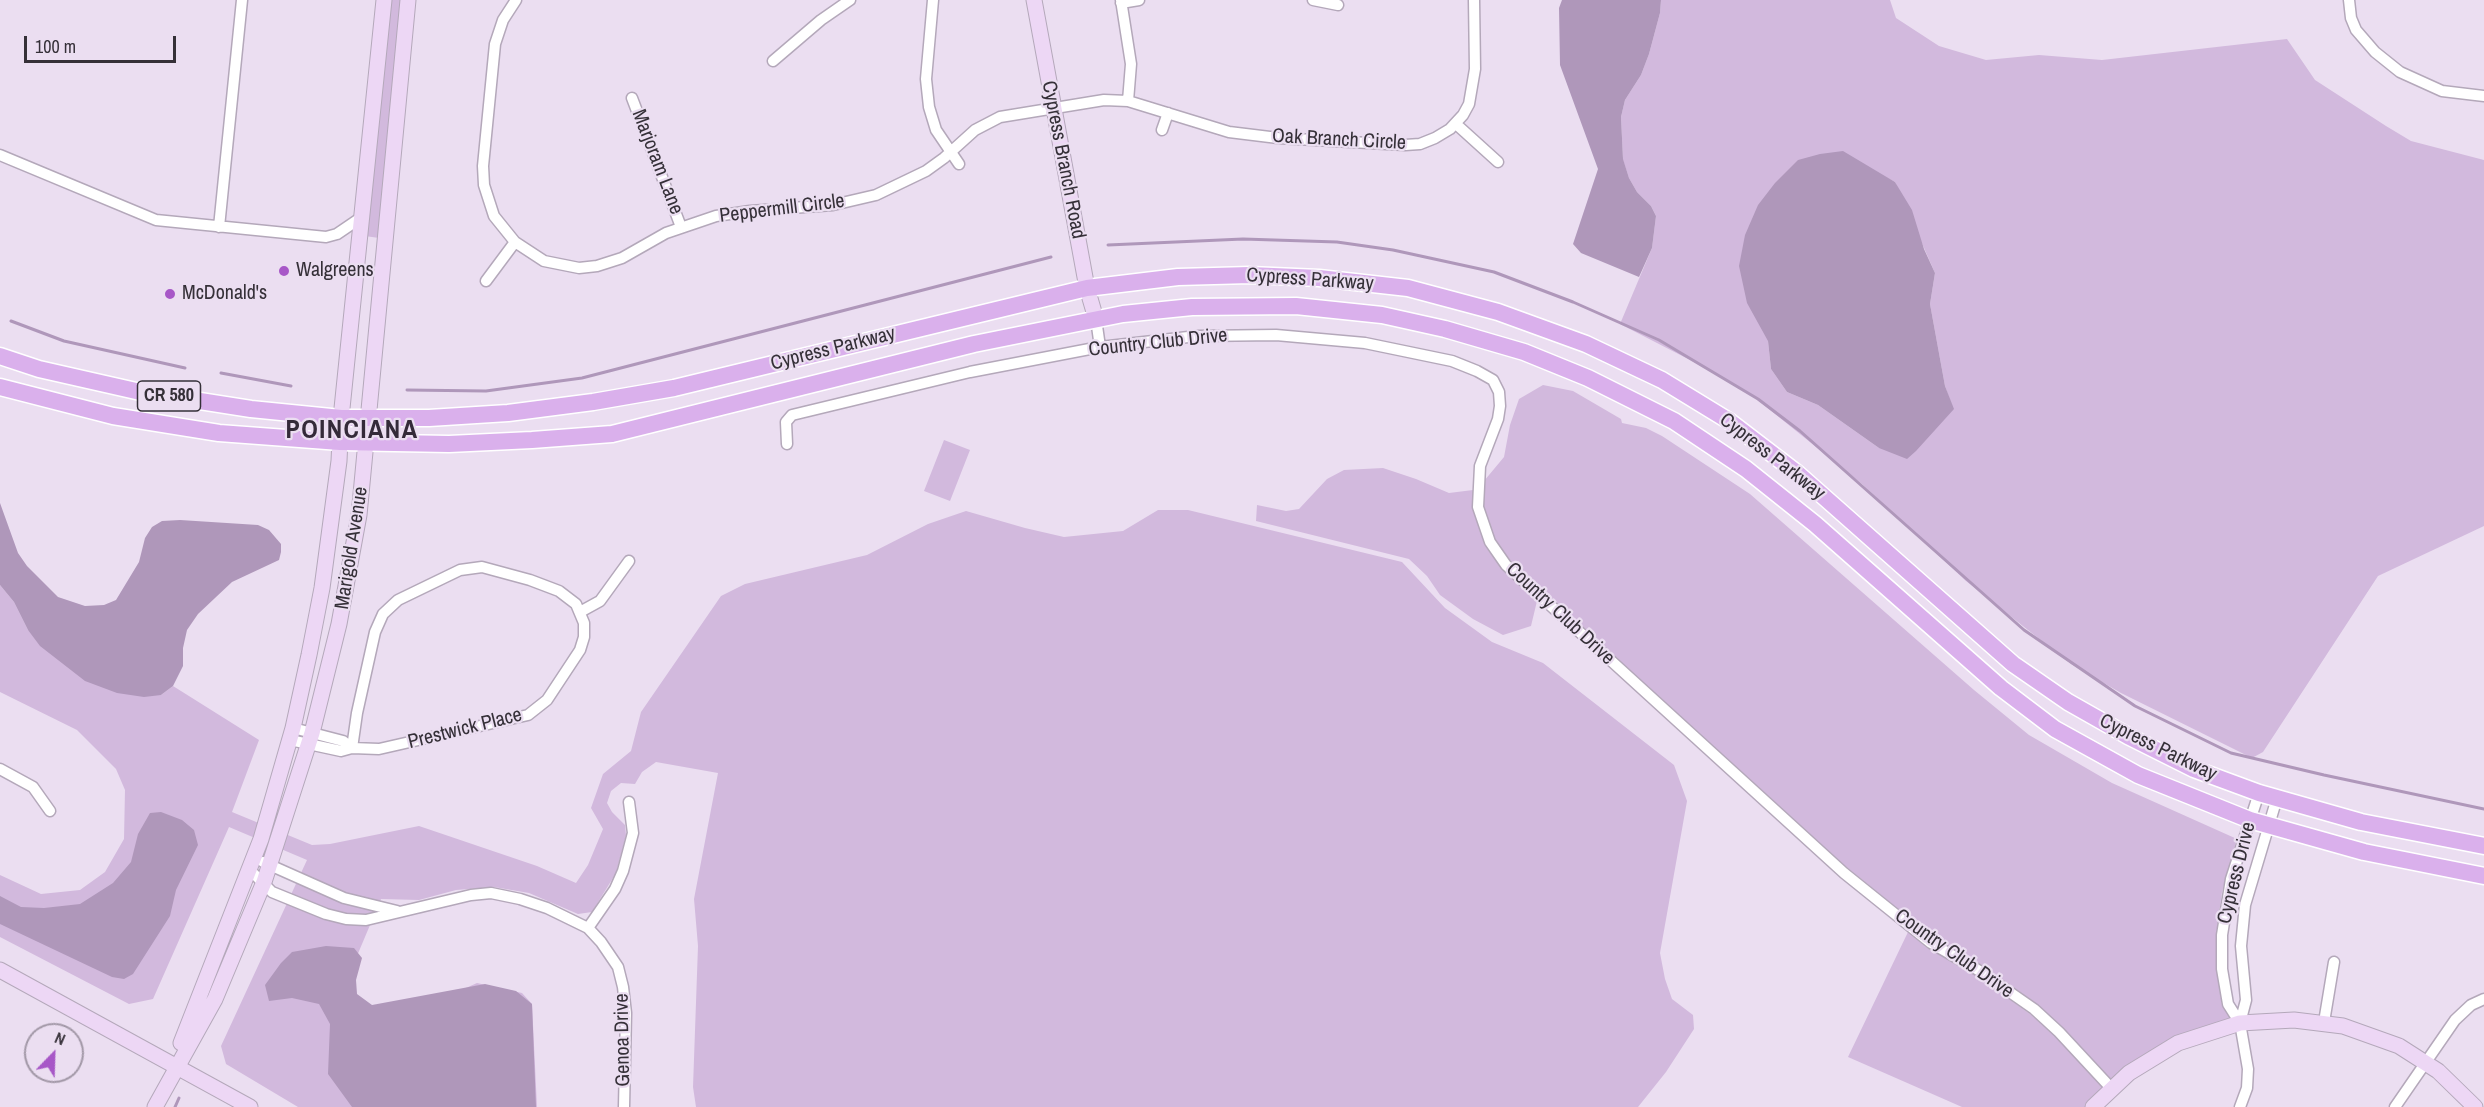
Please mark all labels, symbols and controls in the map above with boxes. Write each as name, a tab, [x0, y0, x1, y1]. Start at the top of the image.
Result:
scale bar	[27, 24, 178, 62]
text: 100 m	[35, 34, 76, 59]
street label: Cypress Branch Road	[1036, 79, 1090, 241]
street label: Marjoram Lane	[626, 106, 688, 218]
street label: Oak Branch Circle	[1271, 125, 1407, 155]
street label: Peppermill Circle	[718, 189, 846, 229]
place label: Walgreens	[296, 259, 374, 283]
marker: Walgreens	[277, 264, 291, 278]
street label: Cypress Parkway	[1246, 264, 1374, 296]
place label: McDonald's	[182, 282, 267, 306]
marker: McDonald's	[163, 287, 177, 301]
street label: Cypress Parkway	[768, 322, 898, 376]
street label: Country Club Drive	[1087, 324, 1229, 362]
road number: CR 580	[138, 381, 201, 411]
street label: Cypress Parkway	[1714, 408, 1830, 506]
district label: POINCIANA	[285, 415, 419, 447]
street label: Marigold Avenue	[330, 485, 374, 611]
street label: Country Club Drive	[1501, 558, 1619, 670]
street label: Prestwick Place	[405, 703, 525, 755]
street label: Cypress Parkway	[2095, 709, 2221, 787]
street label: Cypress Drive	[2213, 820, 2261, 926]
street label: Country Club Drive	[1890, 904, 2018, 1004]
street label: Genoa Drive	[610, 993, 636, 1087]
north arrow	[24, 1023, 84, 1083]
text: N	[52, 1026, 69, 1050]

